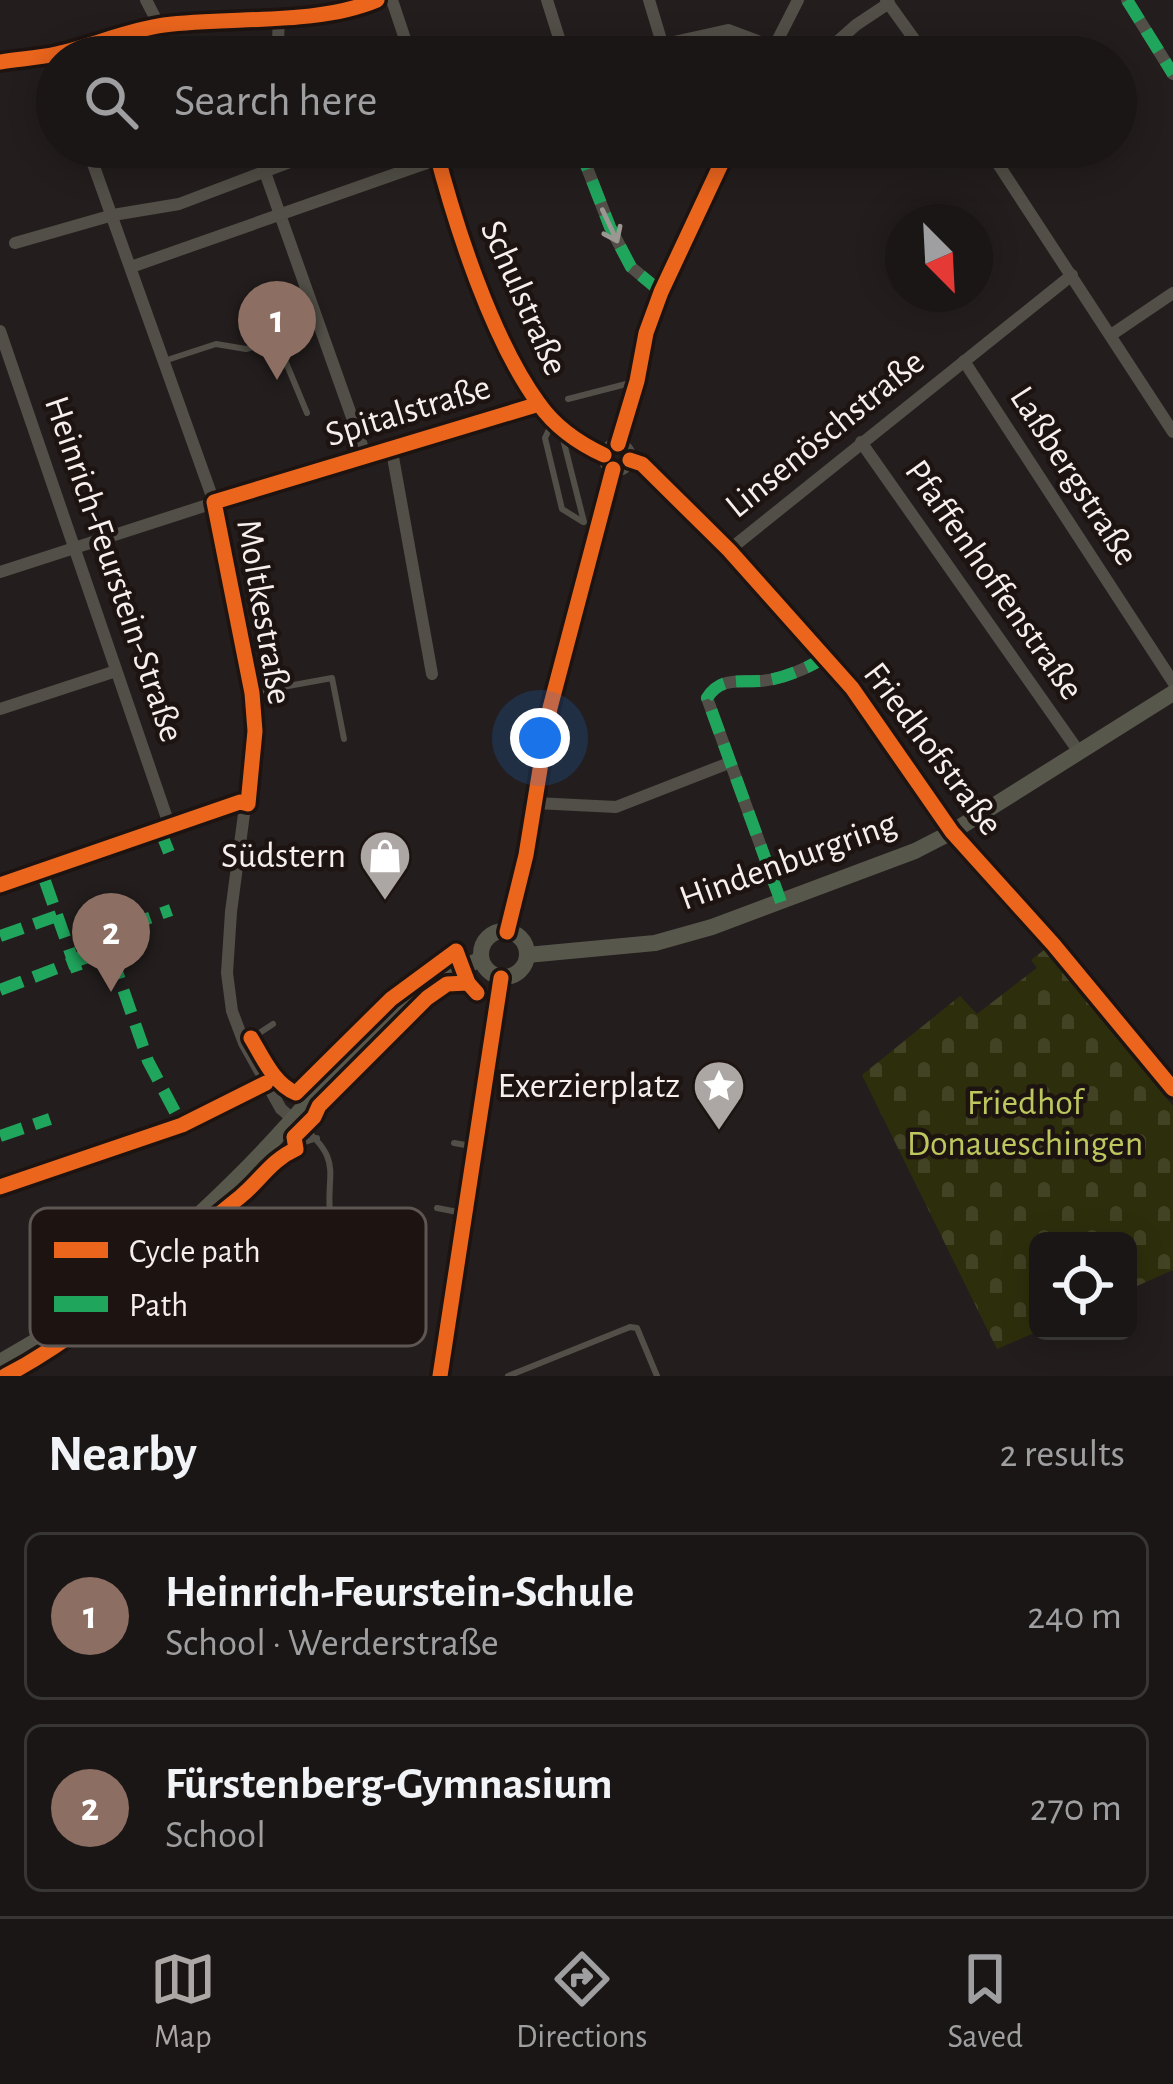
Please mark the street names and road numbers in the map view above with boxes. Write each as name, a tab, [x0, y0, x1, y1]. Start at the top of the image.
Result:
street label: Schulstraße	[474, 215, 574, 381]
street label: Linsenöschstraße	[719, 343, 931, 525]
street label: Spitalstraße	[321, 369, 495, 453]
street label: Laßbergstraße	[1003, 380, 1145, 572]
street label: Heinrich-Feurstein-Straße	[38, 392, 190, 746]
street label: Pfaffenhoffenstraße	[898, 454, 1090, 706]
street label: Moltkestraße	[230, 517, 298, 707]
street label: Friedhofstraße	[857, 656, 1009, 842]
street label: Hindenburgring	[675, 805, 902, 917]

